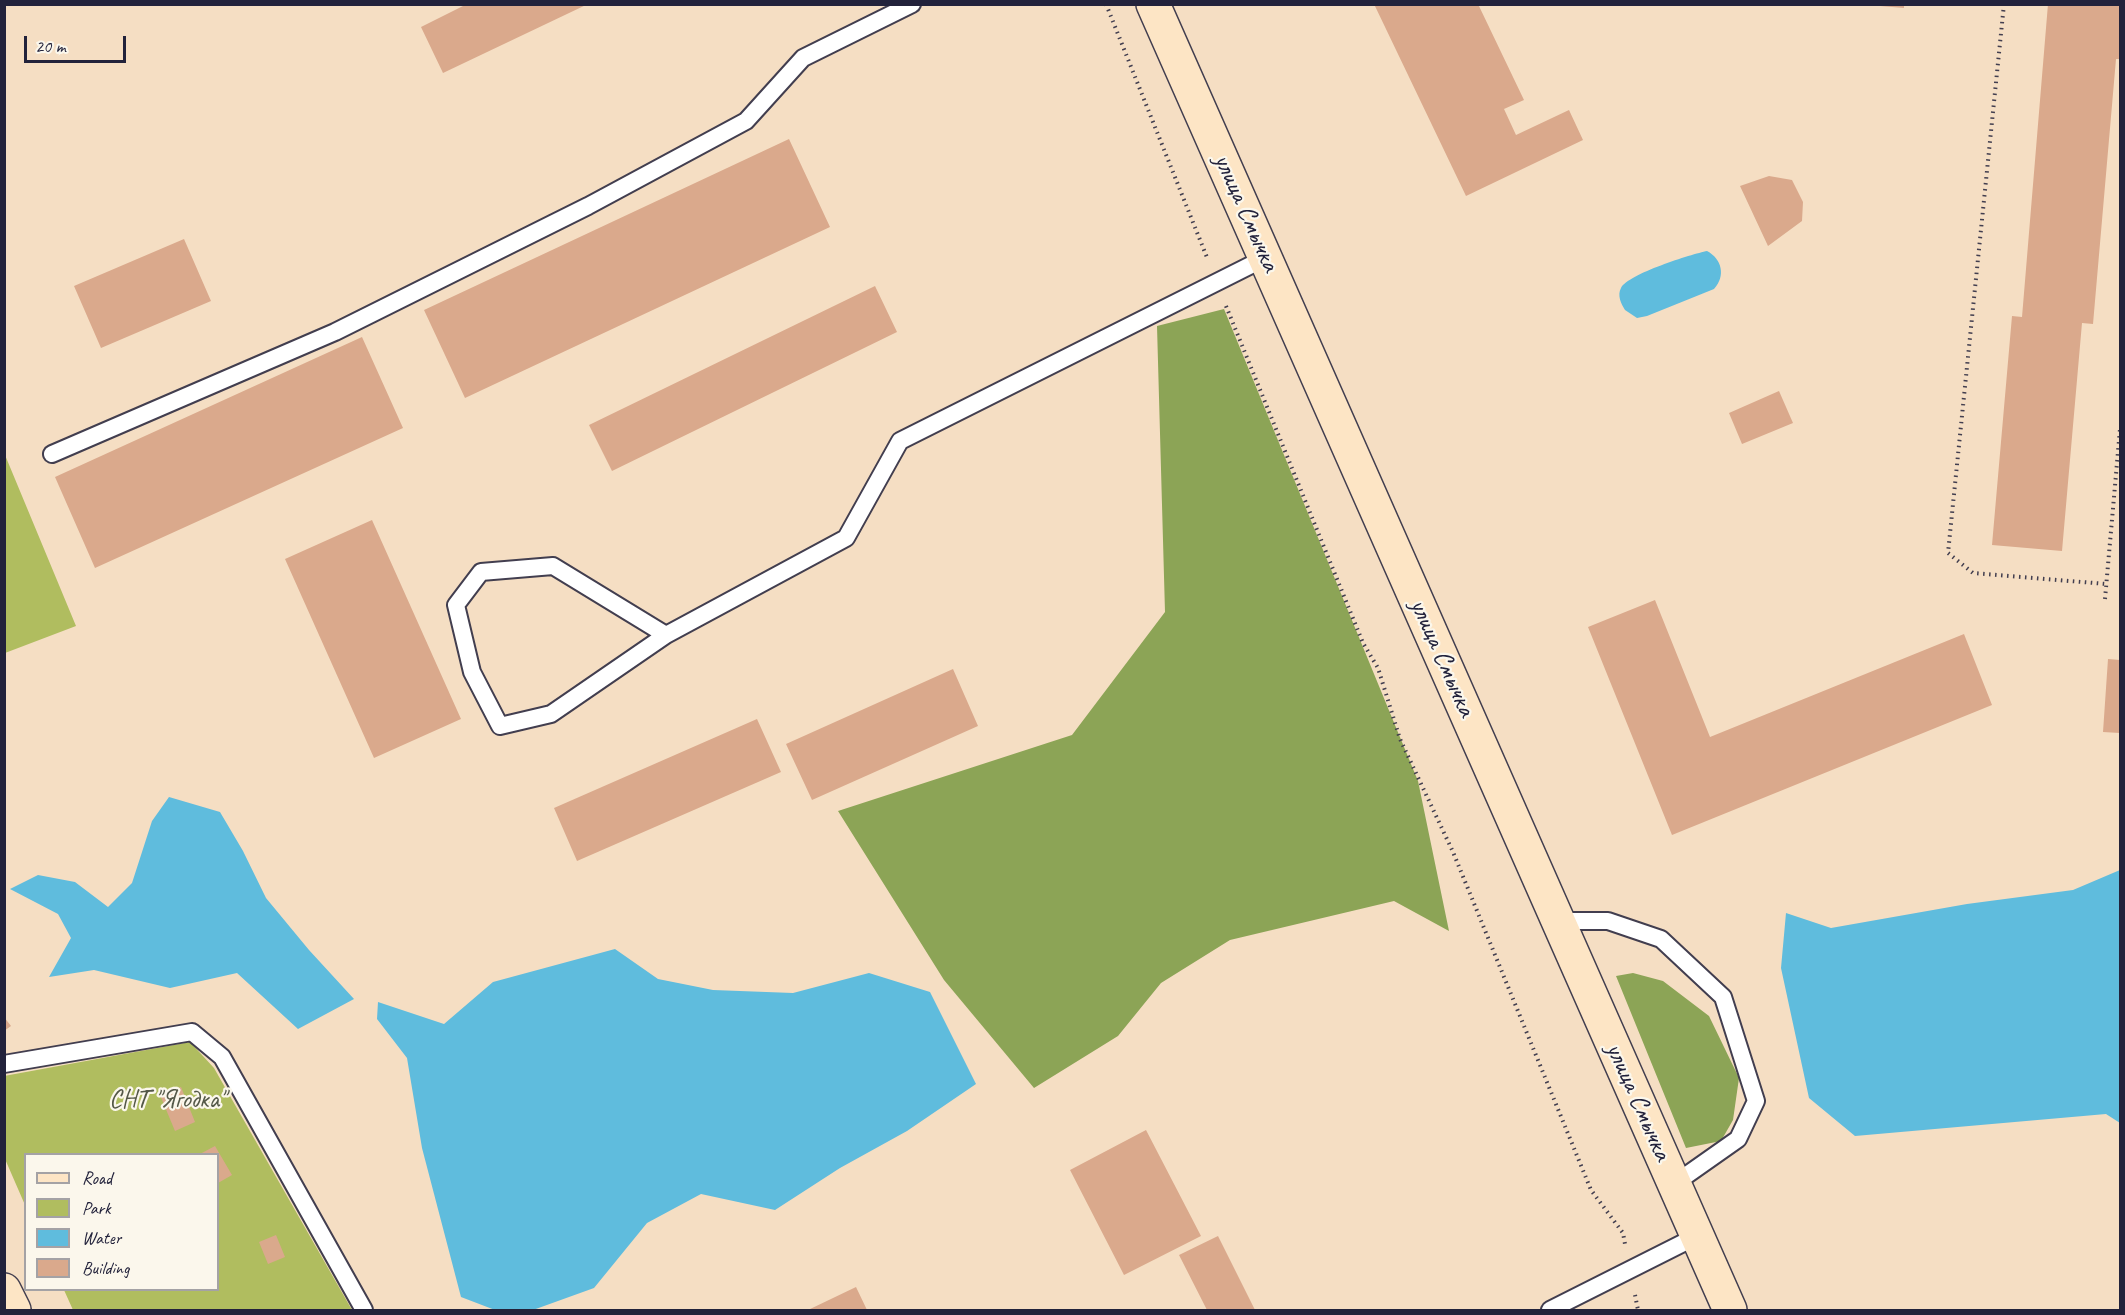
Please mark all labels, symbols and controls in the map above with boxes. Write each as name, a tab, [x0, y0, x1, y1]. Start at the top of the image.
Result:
scale bar	[27, 24, 129, 62]
text: 20 m	[35, 35, 66, 57]
street label: улица Смычка	[1206, 149, 1286, 277]
street label: улица Смычка	[1402, 594, 1482, 722]
street label: улица Смычка	[1598, 1038, 1678, 1166]
park label: СНТ "Ягодка"	[109, 1084, 225, 1116]
legend	[24, 1153, 219, 1291]
text: Road	[82, 1167, 112, 1189]
text: Park	[82, 1197, 111, 1219]
text: Water	[82, 1227, 121, 1249]
text: Building	[82, 1257, 129, 1279]

